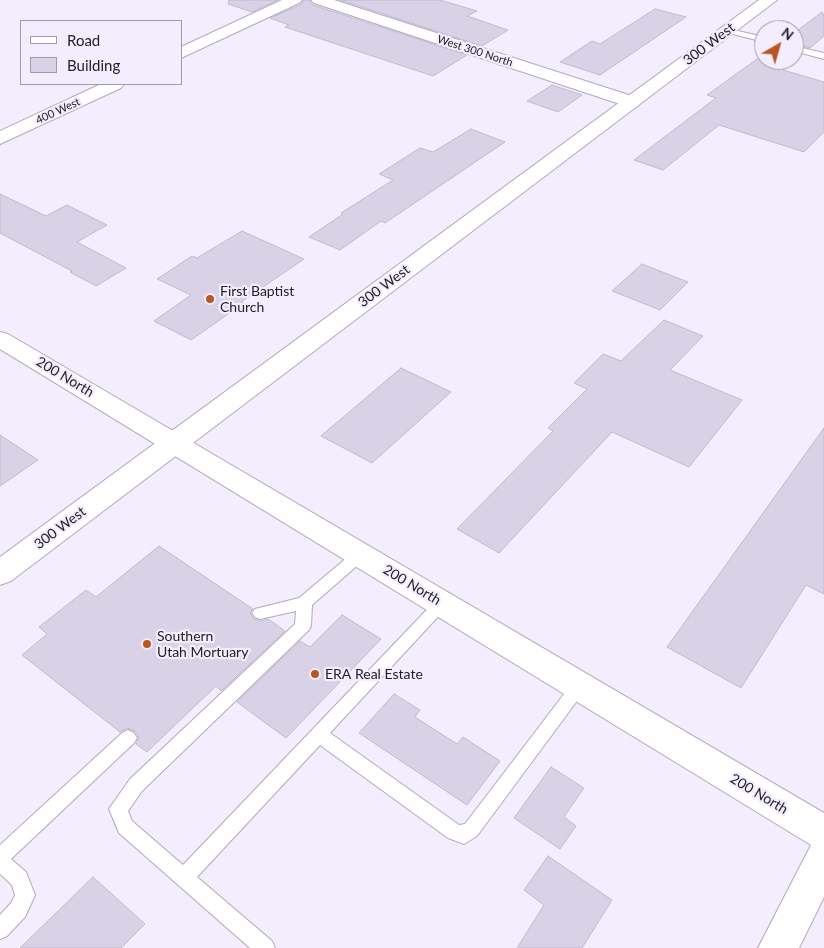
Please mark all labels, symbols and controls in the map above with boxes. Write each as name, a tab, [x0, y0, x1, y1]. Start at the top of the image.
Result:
street label: 300 West	[680, 19, 738, 69]
legend	[20, 20, 182, 85]
north arrow	[754, 20, 804, 70]
text: N	[778, 24, 797, 44]
text: Road	[67, 31, 100, 49]
street label: West 300 North	[436, 33, 514, 69]
text: Building	[67, 56, 120, 74]
street label: 400 West	[34, 95, 82, 127]
street label: 300 West	[355, 261, 413, 311]
place label: First Baptist Church	[220, 283, 294, 316]
marker: First Baptist Church	[204, 293, 216, 305]
street label: 200 North	[33, 353, 97, 401]
street label: 300 West	[31, 503, 89, 553]
street label: 200 North	[380, 561, 444, 609]
place label: Southern Utah Mortuary	[157, 628, 248, 660]
marker: Southern Utah Mortuary	[141, 638, 153, 650]
place label: ERA Real Estate	[325, 666, 423, 682]
marker: ERA Real Estate	[309, 668, 321, 680]
street label: 200 North	[727, 770, 791, 818]

